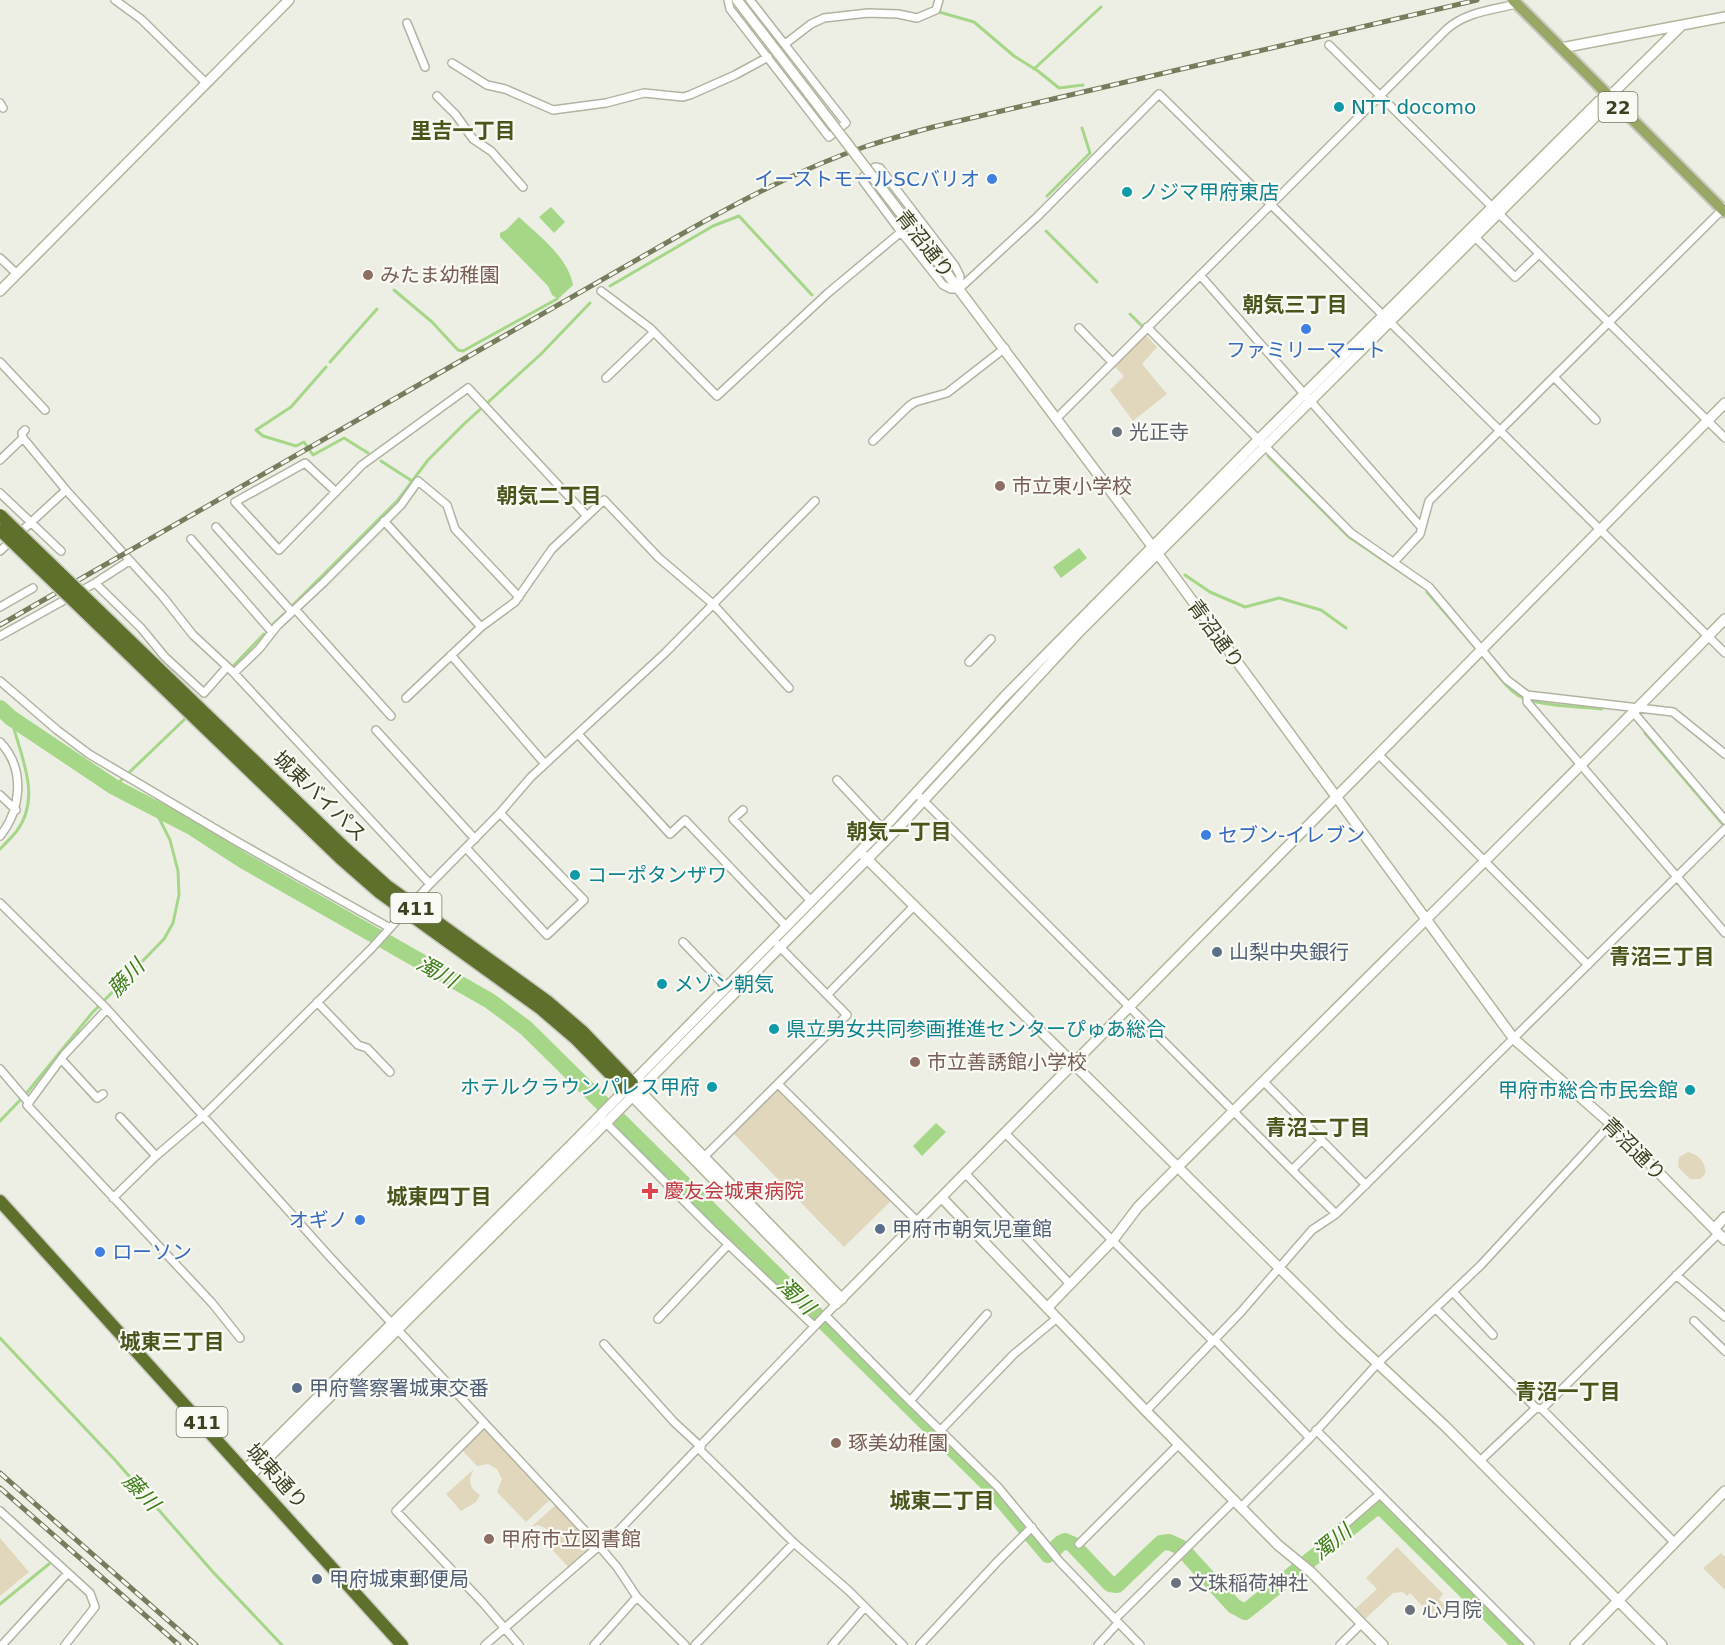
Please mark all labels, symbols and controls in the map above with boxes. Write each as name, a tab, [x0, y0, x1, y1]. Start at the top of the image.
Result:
road number: 22	[1598, 92, 1638, 122]
place label: NTT docomo	[1351, 95, 1476, 119]
marker: NTT docomo	[1332, 100, 1346, 114]
district label: 里吉一丁目	[411, 119, 516, 143]
place label: イーストモールSCバリオ	[754, 167, 980, 191]
marker: イーストモールSCバリオ	[985, 172, 999, 186]
place label: ノジマ甲府東店	[1139, 180, 1279, 204]
marker: ノジマ甲府東店	[1120, 185, 1134, 199]
street label: 青沼通り	[891, 205, 959, 283]
place label: みたま幼稚園	[380, 263, 499, 287]
marker: みたま幼稚園	[361, 268, 375, 282]
district label: 朝気三丁目	[1243, 293, 1348, 317]
marker: ファミリーマート	[1299, 322, 1313, 336]
place label: ファミリーマート	[1226, 338, 1386, 362]
place label: 光正寺	[1129, 420, 1189, 444]
marker: 光正寺	[1110, 425, 1124, 439]
place label: 市立東小学校	[1012, 474, 1132, 498]
marker: 市立東小学校	[993, 479, 1007, 493]
district label: 朝気二丁目	[497, 484, 602, 508]
street label: 青沼通り	[1183, 595, 1249, 673]
street label: 城東バイパス	[269, 746, 371, 846]
district label: 朝気一丁目	[847, 820, 952, 844]
place label: セブン-イレブン	[1218, 823, 1365, 847]
marker: セブン-イレブン	[1199, 828, 1213, 842]
place label: コーポタンザワ	[587, 863, 727, 887]
marker: コーポタンザワ	[568, 868, 582, 882]
road number: 411	[390, 893, 442, 923]
place label: 山梨中央銀行	[1229, 940, 1349, 964]
marker: 山梨中央銀行	[1210, 945, 1224, 959]
district label: 青沼三丁目	[1610, 945, 1715, 969]
water label: 濁川	[413, 951, 463, 994]
water label: 藤川	[103, 953, 151, 1001]
place label: メゾン朝気	[674, 972, 774, 996]
marker: メゾン朝気	[655, 977, 669, 991]
place label: 県立男女共同参画推進センターぴゅあ総合	[786, 1017, 1166, 1041]
marker: 県立男女共同参画推進センターぴゅあ総合	[767, 1022, 781, 1036]
place label: 市立善誘館小学校	[927, 1050, 1087, 1074]
marker: 市立善誘館小学校	[908, 1055, 922, 1069]
place label: ホテルクラウンパレス甲府	[460, 1075, 700, 1099]
place label: 甲府市総合市民会館	[1498, 1078, 1678, 1102]
marker: ホテルクラウンパレス甲府	[705, 1080, 719, 1094]
marker: 甲府市総合市民会館	[1683, 1083, 1697, 1097]
street label: 青沼通り	[1597, 1112, 1671, 1186]
district label: 青沼二丁目	[1266, 1116, 1371, 1140]
place label: 慶友会城東病院	[664, 1179, 804, 1203]
marker: 慶友会城東病院	[641, 1182, 659, 1200]
district label: 城東四丁目	[387, 1185, 492, 1209]
place label: オギノ	[289, 1208, 348, 1232]
marker: オギノ	[353, 1213, 367, 1227]
place label: 甲府市朝気児童館	[892, 1217, 1052, 1241]
marker: 甲府市朝気児童館	[873, 1222, 887, 1236]
place label: ローソン	[112, 1240, 192, 1264]
marker: ローソン	[93, 1245, 107, 1259]
water label: 濁川	[773, 1273, 821, 1321]
district label: 城東三丁目	[120, 1330, 225, 1354]
place label: 甲府警察署城東交番	[309, 1376, 489, 1400]
district label: 青沼一丁目	[1516, 1380, 1621, 1404]
marker: 甲府警察署城東交番	[290, 1381, 304, 1395]
road number: 411	[176, 1407, 228, 1437]
place label: 琢美幼稚園	[848, 1431, 948, 1455]
marker: 琢美幼稚園	[829, 1436, 843, 1450]
street label: 城東通り	[241, 1438, 313, 1514]
water label: 藤川	[118, 1468, 165, 1517]
district label: 城東二丁目	[890, 1489, 995, 1513]
water label: 濁川	[1308, 1518, 1357, 1565]
place label: 甲府市立図書館	[501, 1527, 641, 1551]
marker: 甲府市立図書館	[482, 1532, 496, 1546]
place label: 甲府城東郵便局	[329, 1567, 469, 1591]
place label: 文珠稲荷神社	[1188, 1571, 1308, 1595]
marker: 甲府城東郵便局	[310, 1572, 324, 1586]
marker: 文珠稲荷神社	[1169, 1576, 1183, 1590]
place label: 心月院	[1422, 1598, 1482, 1622]
marker: 心月院	[1403, 1603, 1417, 1617]

